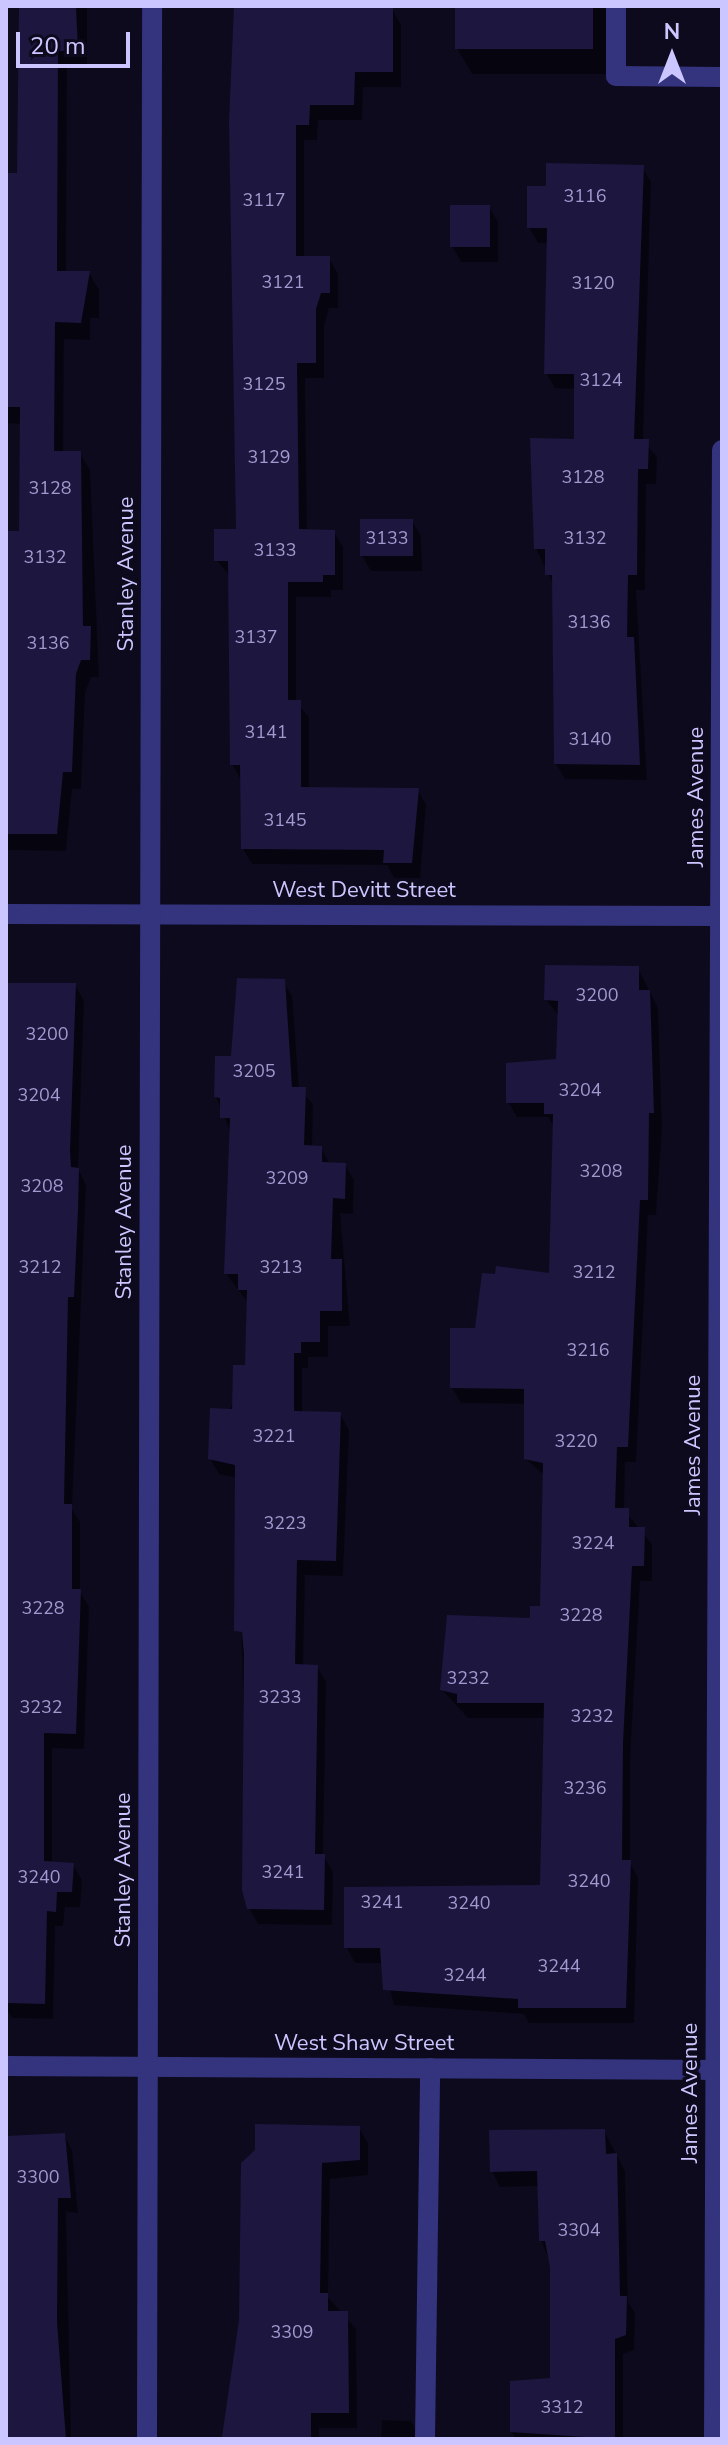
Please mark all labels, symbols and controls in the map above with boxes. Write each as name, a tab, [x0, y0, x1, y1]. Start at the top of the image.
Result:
scale bar	[20, 16, 134, 66]
north arrow	[632, 16, 712, 96]
text: N	[664, 17, 680, 47]
text: 20 m	[30, 30, 86, 62]
house number: 3116	[563, 185, 607, 207]
house number: 3117	[242, 189, 286, 211]
house number: 3121	[261, 271, 305, 293]
house number: 3120	[571, 272, 615, 294]
house number: 3124	[579, 369, 623, 391]
house number: 3125	[242, 373, 286, 395]
house number: 3129	[247, 446, 291, 468]
house number: 3128	[561, 466, 605, 488]
house number: 3128	[28, 477, 72, 499]
street label: Stanley Avenue	[114, 496, 140, 652]
house number: 3133	[365, 527, 409, 549]
house number: 3132	[563, 527, 607, 549]
house number: 3133	[253, 539, 297, 561]
house number: 3132	[23, 546, 67, 568]
house number: 3136	[567, 611, 611, 633]
house number: 3137	[234, 626, 278, 648]
house number: 3136	[26, 632, 70, 654]
house number: 3141	[244, 721, 288, 743]
street label: James Avenue	[684, 727, 710, 867]
house number: 3140	[568, 728, 612, 750]
house number: 3145	[263, 809, 307, 831]
street label: West Devitt Street	[272, 878, 456, 904]
house number: 3200	[575, 984, 619, 1006]
house number: 3200	[25, 1023, 69, 1045]
house number: 3205	[232, 1060, 276, 1082]
house number: 3204	[558, 1079, 602, 1101]
house number: 3204	[17, 1084, 61, 1106]
street label: Stanley Avenue	[112, 1144, 138, 1300]
house number: 3208	[579, 1160, 623, 1182]
house number: 3209	[265, 1167, 309, 1189]
house number: 3208	[20, 1175, 64, 1197]
house number: 3212	[18, 1256, 62, 1278]
house number: 3213	[259, 1256, 303, 1278]
house number: 3212	[572, 1261, 616, 1283]
house number: 3216	[566, 1339, 610, 1361]
street label: James Avenue	[681, 1375, 707, 1515]
house number: 3221	[252, 1425, 296, 1447]
house number: 3220	[554, 1430, 598, 1452]
house number: 3223	[263, 1512, 307, 1534]
house number: 3224	[571, 1532, 615, 1554]
house number: 3228	[21, 1597, 65, 1619]
house number: 3228	[559, 1604, 603, 1626]
house number: 3232	[446, 1667, 490, 1689]
house number: 3233	[258, 1686, 302, 1708]
house number: 3232	[19, 1696, 63, 1718]
house number: 3232	[570, 1705, 614, 1727]
house number: 3236	[563, 1777, 607, 1799]
street label: Stanley Avenue	[111, 1792, 137, 1948]
house number: 3241	[261, 1861, 305, 1883]
house number: 3240	[17, 1866, 61, 1888]
house number: 3240	[567, 1870, 611, 1892]
house number: 3241	[360, 1891, 404, 1913]
house number: 3240	[447, 1892, 491, 1914]
house number: 3244	[537, 1955, 581, 1977]
house number: 3244	[443, 1964, 487, 1986]
street label: James Avenue	[678, 2023, 704, 2163]
street label: West Shaw Street	[274, 2031, 454, 2057]
house number: 3300	[16, 2166, 60, 2188]
house number: 3304	[557, 2219, 601, 2241]
house number: 3309	[270, 2321, 314, 2343]
house number: 3312	[540, 2396, 584, 2418]

